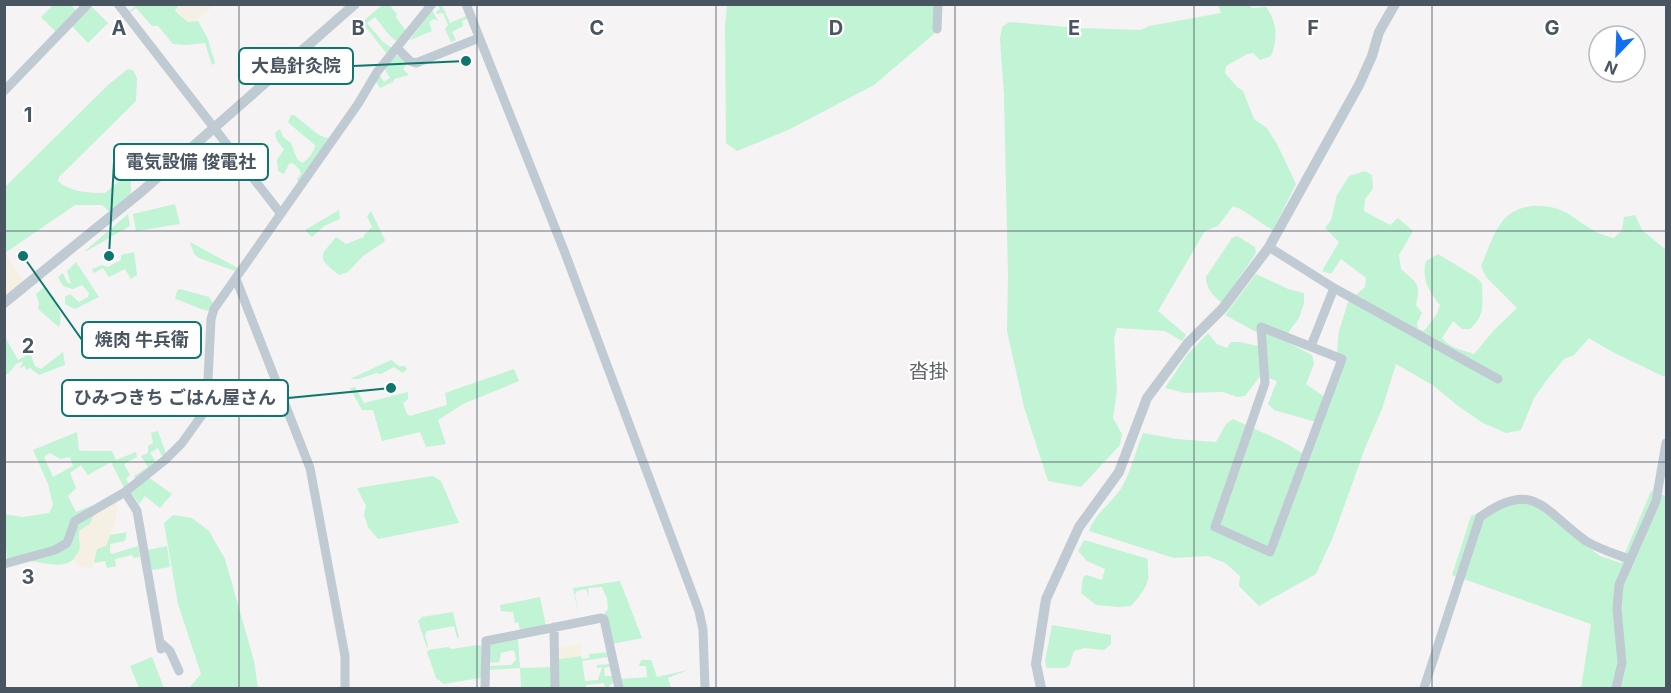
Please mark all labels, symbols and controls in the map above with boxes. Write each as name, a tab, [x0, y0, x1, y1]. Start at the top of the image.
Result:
text: A	[112, 16, 127, 40]
text: B	[351, 16, 365, 40]
text: C	[590, 16, 604, 40]
text: D	[829, 16, 843, 40]
text: E	[1068, 16, 1080, 40]
text: F	[1307, 16, 1319, 40]
text: G	[1544, 16, 1560, 40]
north arrow	[1587, 24, 1647, 84]
callout: 大島針灸院	[239, 48, 353, 84]
text: 大島針灸院	[251, 55, 341, 76]
text: N	[1602, 56, 1621, 79]
text: 1	[24, 103, 32, 127]
callout: 電気設備 俊電社	[114, 144, 268, 180]
text: 電気設備 俊電社	[126, 151, 256, 172]
callout: 焼肉 牛兵衛	[82, 322, 201, 358]
text: 焼肉 牛兵衛	[95, 329, 189, 350]
text: 2	[22, 334, 34, 358]
district label: 沓掛	[909, 359, 949, 383]
callout: ひみつきち ごはん屋さん	[62, 380, 288, 416]
text: ひみつきち ごはん屋さん	[74, 387, 276, 408]
text: 3	[22, 565, 34, 589]

